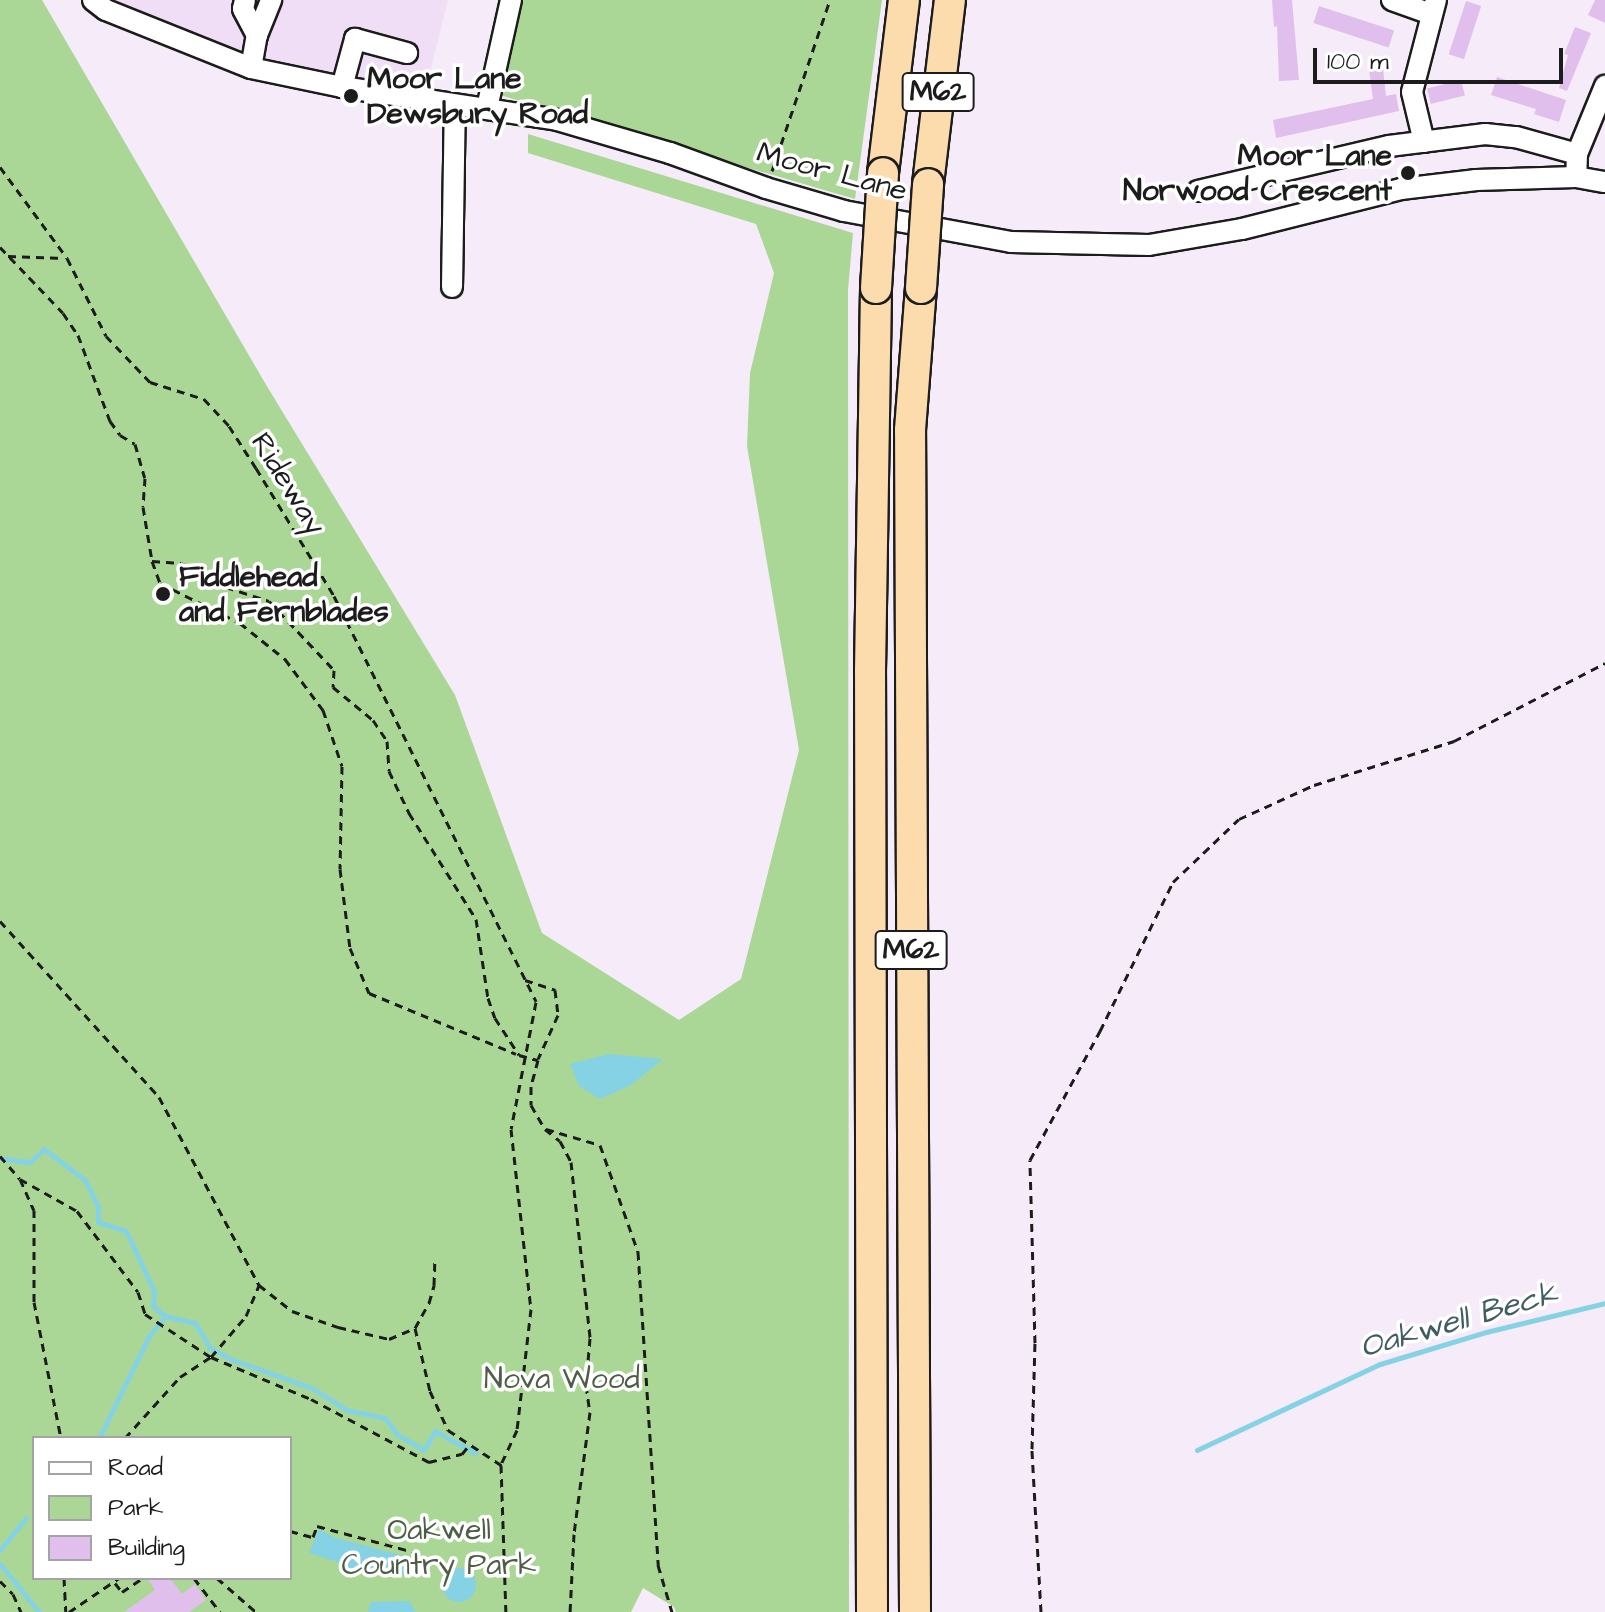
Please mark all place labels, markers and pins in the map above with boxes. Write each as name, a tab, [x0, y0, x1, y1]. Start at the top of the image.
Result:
place label: Moor Lane Dewsbury Road	[367, 61, 588, 132]
marker: Moor Lane Dewsbury Road	[342, 87, 360, 105]
place label: Moor Lane Norwood Crescent	[1123, 138, 1392, 208]
marker: Moor Lane Norwood Crescent	[1399, 164, 1417, 182]
place label: Fiddlehead and Fernblades	[179, 559, 389, 630]
marker: Fiddlehead and Fernblades	[154, 585, 172, 603]

